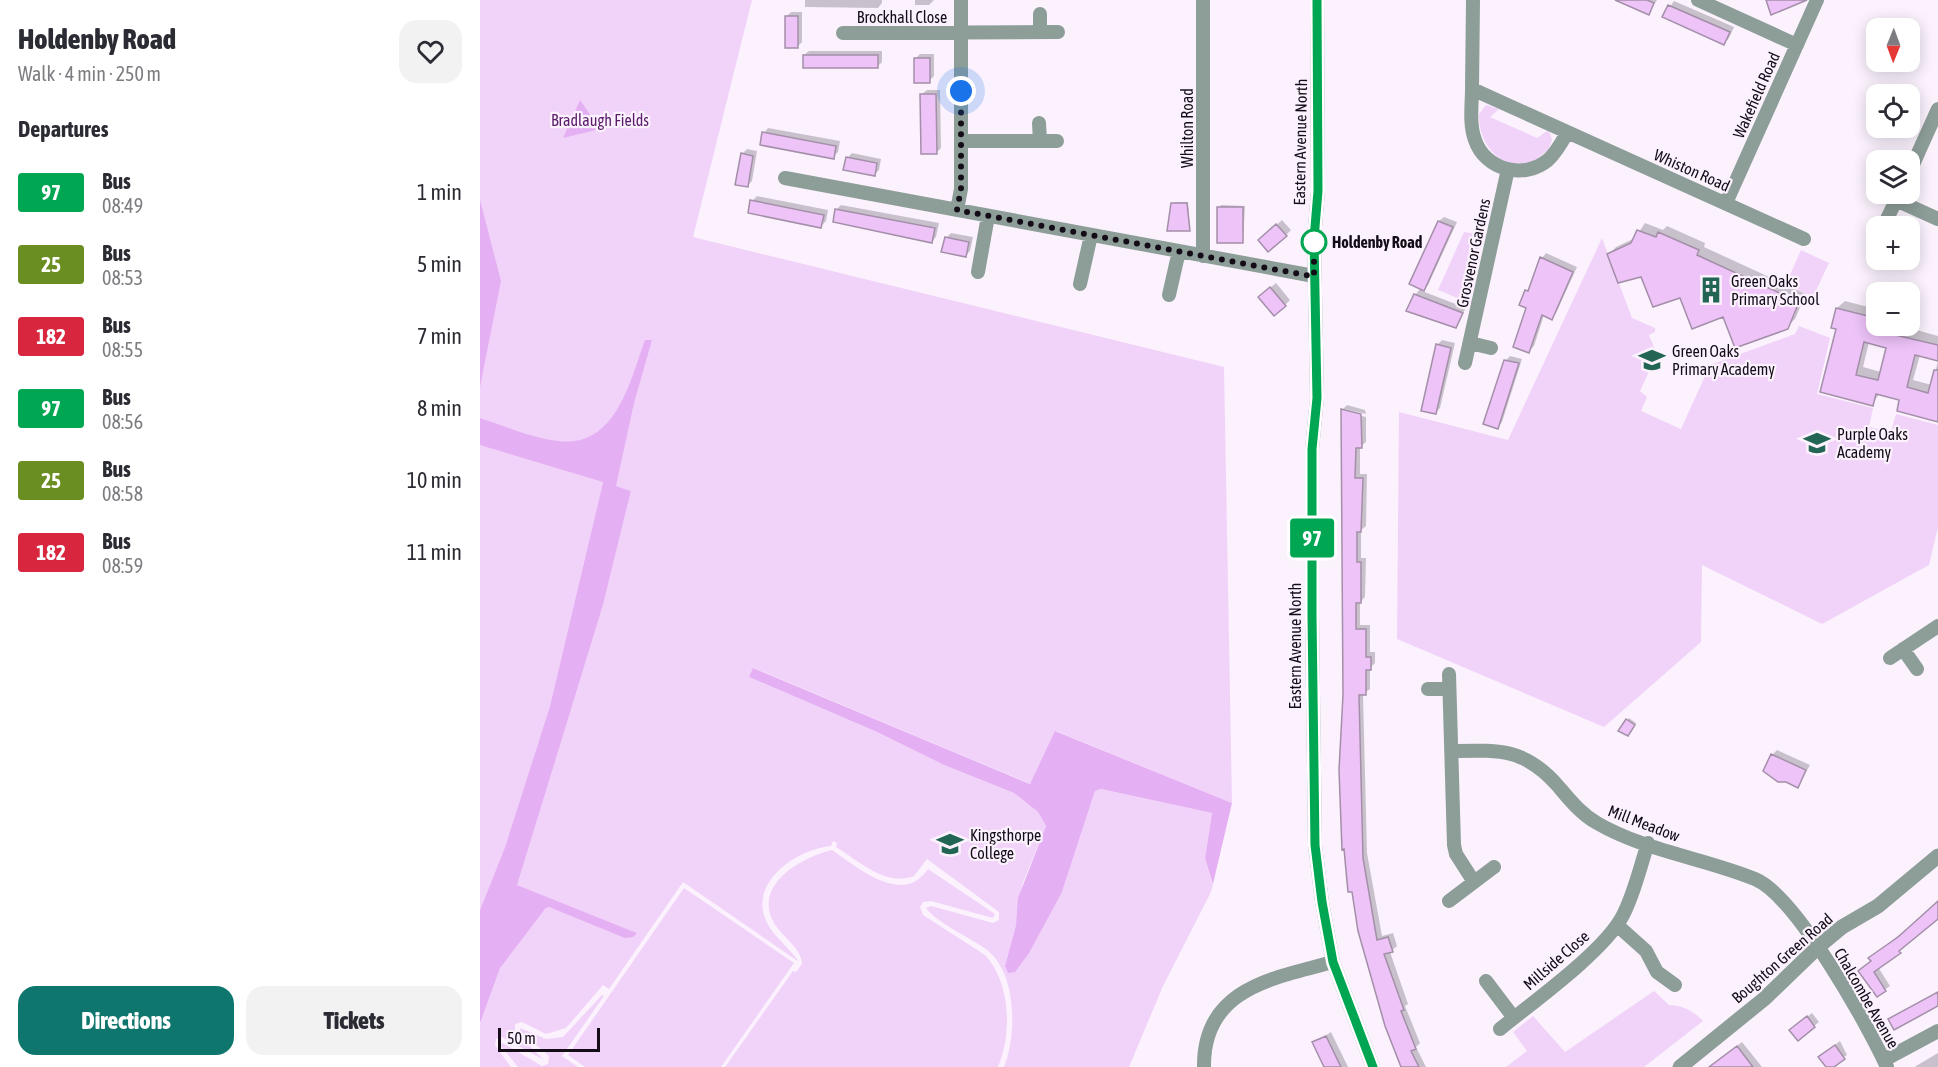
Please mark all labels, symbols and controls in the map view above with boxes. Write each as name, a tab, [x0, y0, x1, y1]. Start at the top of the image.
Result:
street label: Brockhall Close	[857, 8, 947, 26]
north arrow	[1866, 18, 1920, 72]
map controls	[1866, 18, 1920, 336]
button: heart	[399, 20, 462, 83]
text: Holdenby Road	[18, 23, 176, 55]
street label: Wakefield Road	[1729, 49, 1783, 141]
text: Walk · 4 min · 250 m	[18, 62, 161, 85]
your location	[946, 76, 976, 106]
street label: Eastern Avenue North	[1290, 79, 1310, 205]
button: locate	[1866, 84, 1920, 138]
street label: Whilton Road	[1178, 88, 1196, 168]
park label: Bradlaugh Fields	[551, 111, 649, 130]
text: Departures	[18, 116, 108, 142]
street label: Whiston Road	[1651, 145, 1733, 195]
button: layers	[1866, 150, 1920, 204]
text: Bus	[102, 168, 131, 194]
text: 1 min	[417, 179, 462, 205]
text: 97	[41, 180, 61, 204]
text: 08:49	[102, 194, 143, 217]
street label: Grosvenor Gardens	[1453, 196, 1493, 309]
button: +	[1866, 216, 1920, 270]
marker: Holdenby Road	[1301, 229, 1327, 255]
place label: Holdenby Road	[1332, 233, 1423, 251]
text: Bus	[102, 240, 131, 266]
text: 5 min	[417, 251, 462, 277]
text: 25	[41, 252, 61, 276]
text: 08:53	[102, 266, 143, 289]
place label: Green Oaks Primary School	[1731, 272, 1820, 309]
building icon: Green Oaks Primary School	[1696, 275, 1726, 305]
button: −	[1866, 282, 1920, 336]
text: Bus	[102, 312, 131, 338]
text: 7 min	[417, 323, 462, 349]
text: 182	[36, 324, 66, 348]
text: 08:55	[102, 338, 143, 361]
place label: Green Oaks Primary Academy	[1672, 342, 1775, 379]
school or university icon: Green Oaks Primary Academy	[1637, 345, 1667, 375]
text: Bus	[102, 384, 131, 410]
text: 8 min	[417, 395, 462, 421]
text: 97	[41, 396, 61, 420]
text: 08:56	[102, 410, 143, 433]
place label: Purple Oaks Academy	[1837, 425, 1908, 462]
school or university icon: Purple Oaks Academy	[1802, 428, 1832, 458]
text: Bus	[102, 456, 131, 482]
text: 10 min	[407, 467, 462, 493]
text: 25	[41, 468, 61, 492]
text: 08:58	[102, 482, 143, 505]
line badge: 97	[1285, 518, 1339, 558]
text: 97	[1302, 526, 1322, 550]
text: Bus	[102, 528, 131, 554]
text: 11 min	[407, 539, 462, 565]
text: 182	[36, 540, 66, 564]
text: 08:59	[102, 554, 143, 577]
street label: Eastern Avenue North	[1286, 583, 1304, 709]
street label: Mill Meadow	[1606, 801, 1683, 845]
place label: Kingsthorpe College	[970, 826, 1041, 863]
school or university icon: Kingsthorpe College	[935, 829, 965, 859]
street label: Boughton Green Road	[1728, 909, 1837, 1007]
street label: Millside Close	[1520, 927, 1592, 993]
street label: Chalcombe Avenue	[1831, 945, 1903, 1051]
button: Directions	[18, 986, 234, 1055]
button: Tickets	[246, 986, 462, 1055]
scale bar	[498, 1025, 600, 1052]
text: 50 m	[507, 1029, 536, 1047]

